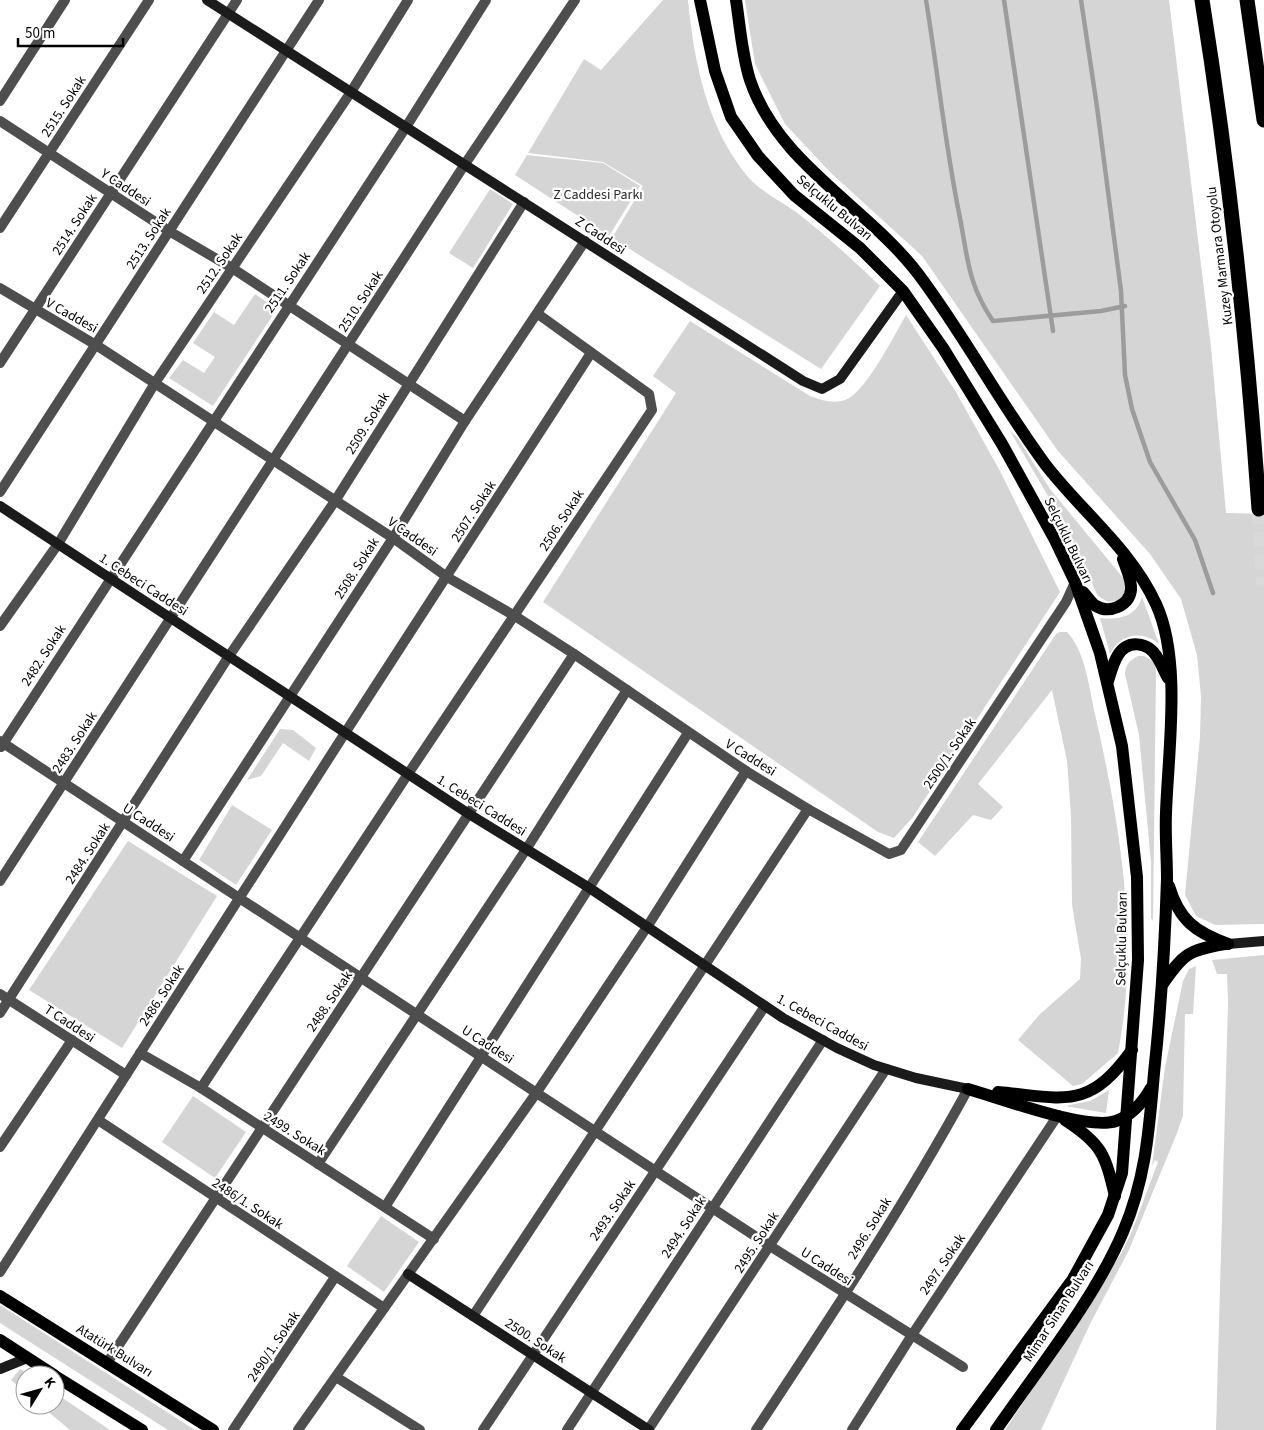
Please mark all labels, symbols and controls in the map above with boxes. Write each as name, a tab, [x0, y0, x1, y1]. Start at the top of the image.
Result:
scale bar	[18, 15, 122, 47]
text: 50 m	[25, 23, 55, 44]
street label: 2515. Sokak	[36, 72, 91, 141]
street label: Y Caddesi	[96, 164, 155, 212]
street label: Selçuklu Bulvarı	[792, 170, 877, 246]
park label: Z Caddesi Parkı	[553, 185, 643, 205]
street label: Kuzey Marmara Otoyolu	[1202, 185, 1238, 326]
street label: 2514. Sokak	[47, 190, 102, 259]
street label: 2513. Sokak	[121, 204, 176, 273]
street label: Z Caddesi	[571, 212, 630, 260]
street label: 2512. Sokak	[192, 229, 248, 298]
street label: 2511. Sokak	[260, 248, 316, 317]
street label: 2510. Sokak	[333, 267, 388, 336]
street label: V Caddesi	[42, 293, 101, 338]
street label: 2509. Sokak	[341, 389, 395, 458]
street label: 2507. Sokak	[446, 477, 501, 546]
street label: 2506. Sokak	[534, 486, 589, 555]
street label: Selçuklu Bulvarı	[1039, 494, 1098, 587]
street label: V Caddesi	[383, 512, 441, 561]
street label: 2508. Sokak	[329, 534, 384, 603]
street label: 1. Cebeci Caddesi	[95, 549, 192, 621]
street label: 2482. Sokak	[16, 621, 71, 690]
street label: 2483. Sokak	[47, 708, 102, 777]
street label: 2500/1. Sokak	[919, 714, 981, 793]
street label: V Caddesi	[721, 734, 780, 781]
street label: 1. Cebeci Caddesi	[433, 770, 530, 841]
street label: U Caddesi	[118, 798, 179, 847]
street label: 2484. Sokak	[60, 819, 115, 888]
street label: Selçuklu Bulvarı	[1111, 892, 1133, 986]
street label: 2486. Sokak	[134, 961, 189, 1030]
street label: 2488. Sokak	[302, 967, 358, 1036]
street label: 1. Cebeci Caddesi	[773, 989, 872, 1056]
street label: T Caddesi	[40, 1000, 99, 1048]
street label: U Caddesi	[457, 1020, 518, 1069]
street label: 2499. Sokak	[260, 1107, 329, 1161]
street label: 2486/1. Sokak	[208, 1173, 287, 1235]
street label: 2493. Sokak	[585, 1176, 641, 1245]
street label: 2494. Sokak	[656, 1193, 711, 1262]
street label: 2496. Sokak	[843, 1194, 897, 1263]
street label: 2495. Sokak	[729, 1208, 784, 1277]
street label: 2497. Sokak	[915, 1230, 971, 1299]
street label: U Caddesi	[796, 1242, 857, 1291]
street label: Mimar Sinan Bulvarı	[1019, 1257, 1099, 1366]
street label: 2490/1. Sokak	[243, 1307, 305, 1386]
street label: 2500. Sokak	[501, 1313, 570, 1368]
street label: Atatürk Bulvarı	[72, 1319, 157, 1382]
north arrow	[15, 1365, 65, 1415]
text: K	[39, 1373, 60, 1393]

